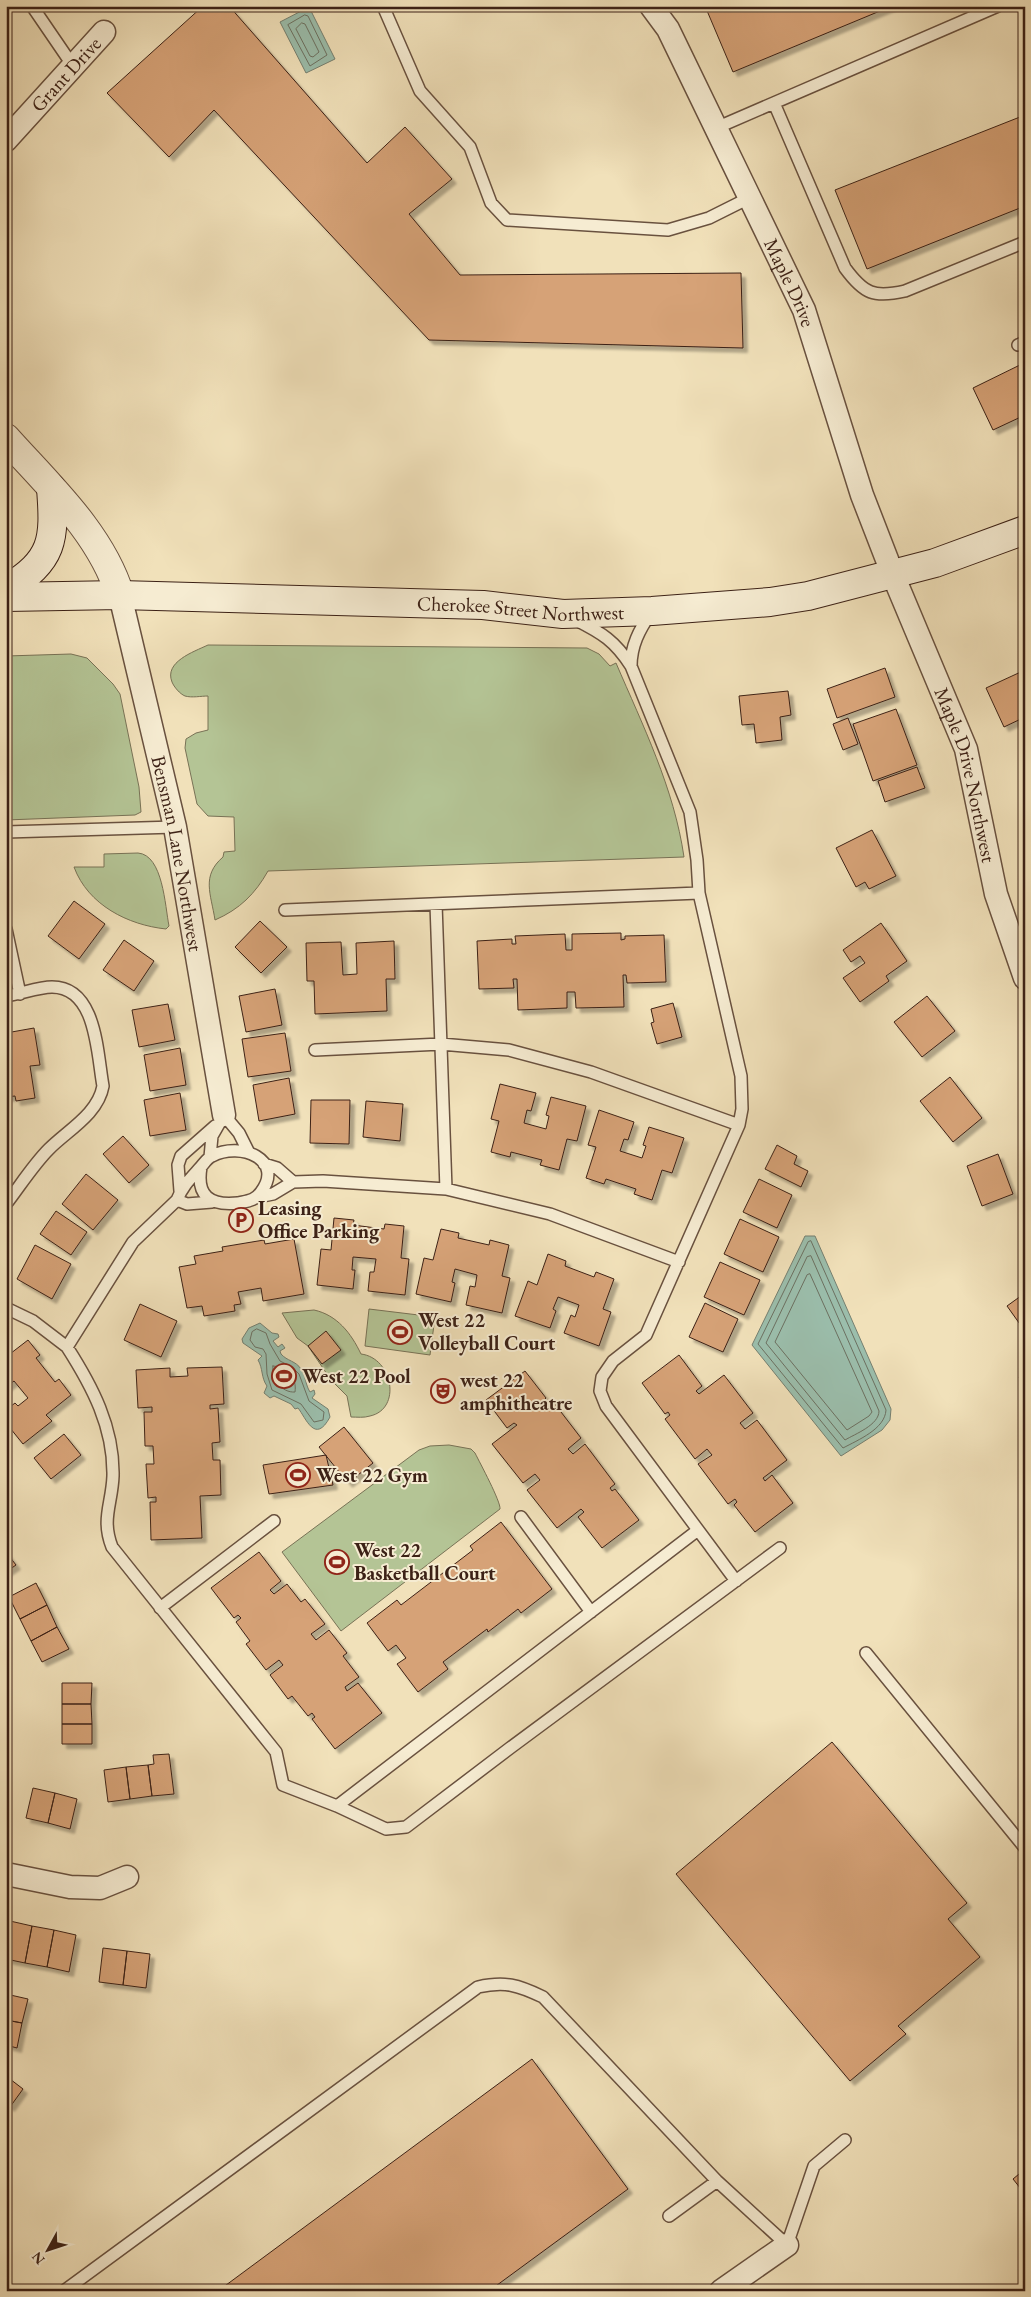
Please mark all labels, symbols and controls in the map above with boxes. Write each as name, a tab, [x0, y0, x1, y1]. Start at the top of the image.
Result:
street label: Grant Drive	[25, 31, 107, 117]
street label: Maple Drive	[758, 234, 821, 330]
street label: Cherokee Street Northwest	[417, 590, 625, 627]
street label: Maple Drive Northwest	[929, 683, 1002, 865]
street label: Bensman Lane Northwest	[146, 753, 209, 954]
place label: Leasing Office Parking	[258, 1195, 380, 1244]
parking icon: Leasing Office Parking	[228, 1207, 254, 1233]
place label: West 22 Volleyball Court	[418, 1307, 556, 1356]
sports icon: West 22 Volleyball Court	[387, 1319, 413, 1345]
sports icon: West 22 Pool	[271, 1363, 297, 1389]
place label: West 22 Pool	[302, 1363, 411, 1389]
place label: west 22 amphitheatre	[460, 1367, 572, 1416]
theatre icon: west 22 amphitheatre	[430, 1378, 456, 1404]
sports icon: West 22 Gym	[285, 1462, 311, 1488]
place label: West 22 Gym	[316, 1462, 428, 1488]
place label: West 22 Basketball Court	[354, 1537, 496, 1586]
sports icon: West 22 Basketball Court	[324, 1549, 350, 1575]
north arrow	[22, 2224, 72, 2274]
text: N	[27, 2248, 49, 2268]

